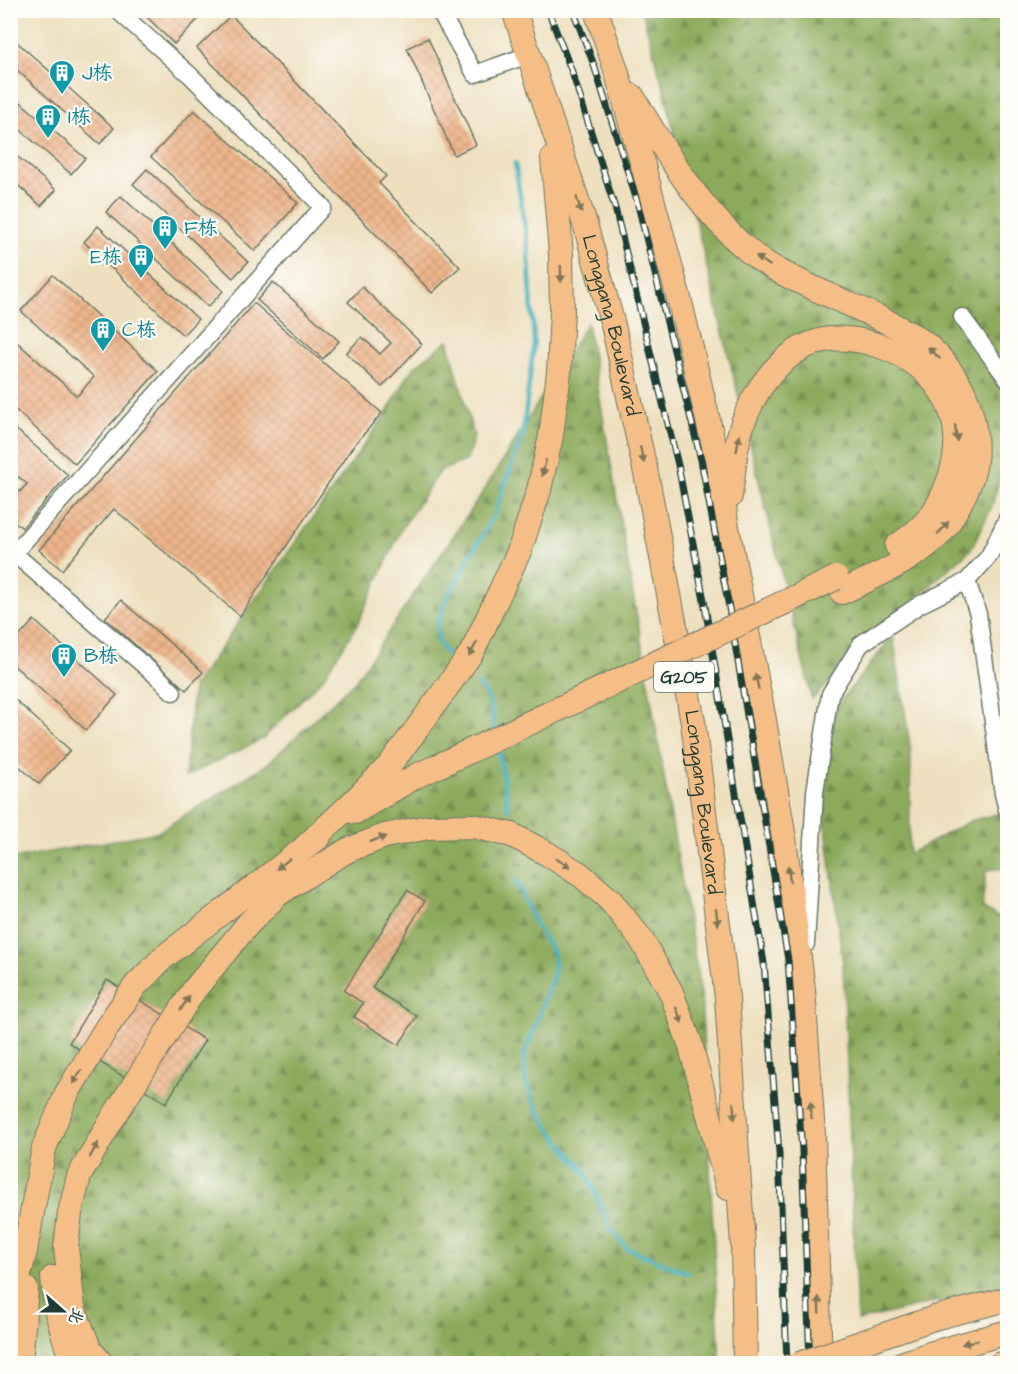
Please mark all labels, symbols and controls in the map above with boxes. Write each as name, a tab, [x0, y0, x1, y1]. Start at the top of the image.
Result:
building icon: J栋	[47, 58, 77, 96]
place label: J栋	[82, 59, 113, 87]
building icon: I栋	[33, 102, 63, 140]
place label: I栋	[68, 103, 91, 131]
one-way arrow	[575, 196, 584, 214]
building icon: F栋	[150, 213, 180, 251]
place label: F栋	[184, 214, 218, 242]
street label: Longgang Boulevard	[575, 231, 647, 418]
building icon: E栋	[126, 242, 156, 280]
place label: E栋	[90, 243, 122, 271]
one-way arrow	[755, 256, 771, 267]
one-way arrow	[556, 265, 566, 284]
building icon: C栋	[88, 315, 118, 353]
place label: C栋	[122, 316, 156, 344]
one-way arrow	[927, 346, 942, 360]
one-way arrow	[951, 423, 961, 442]
one-way arrow	[734, 434, 743, 453]
one-way arrow	[638, 446, 648, 465]
one-way arrow	[539, 459, 548, 478]
one-way arrow	[936, 521, 949, 536]
building icon: B栋	[49, 641, 79, 679]
one-way arrow	[468, 641, 478, 658]
place label: B栋	[84, 642, 118, 670]
road number: G205	[654, 662, 714, 692]
one-way arrow	[752, 672, 761, 691]
street label: Longgang Boulevard	[677, 707, 728, 896]
one-way arrow	[369, 834, 387, 844]
one-way arrow	[275, 858, 290, 870]
one-way arrow	[555, 858, 571, 869]
one-way arrow	[784, 865, 793, 884]
one-way arrow	[712, 908, 721, 927]
one-way arrow	[180, 995, 191, 1012]
one-way arrow	[675, 1006, 685, 1024]
one-way arrow	[71, 1068, 82, 1085]
one-way arrow	[806, 1101, 816, 1120]
one-way arrow	[730, 1102, 739, 1121]
one-way arrow	[89, 1141, 99, 1158]
north arrow	[33, 1281, 93, 1341]
one-way arrow	[814, 1296, 823, 1315]
text: 北	[63, 1305, 89, 1327]
one-way arrow	[961, 1338, 979, 1348]

